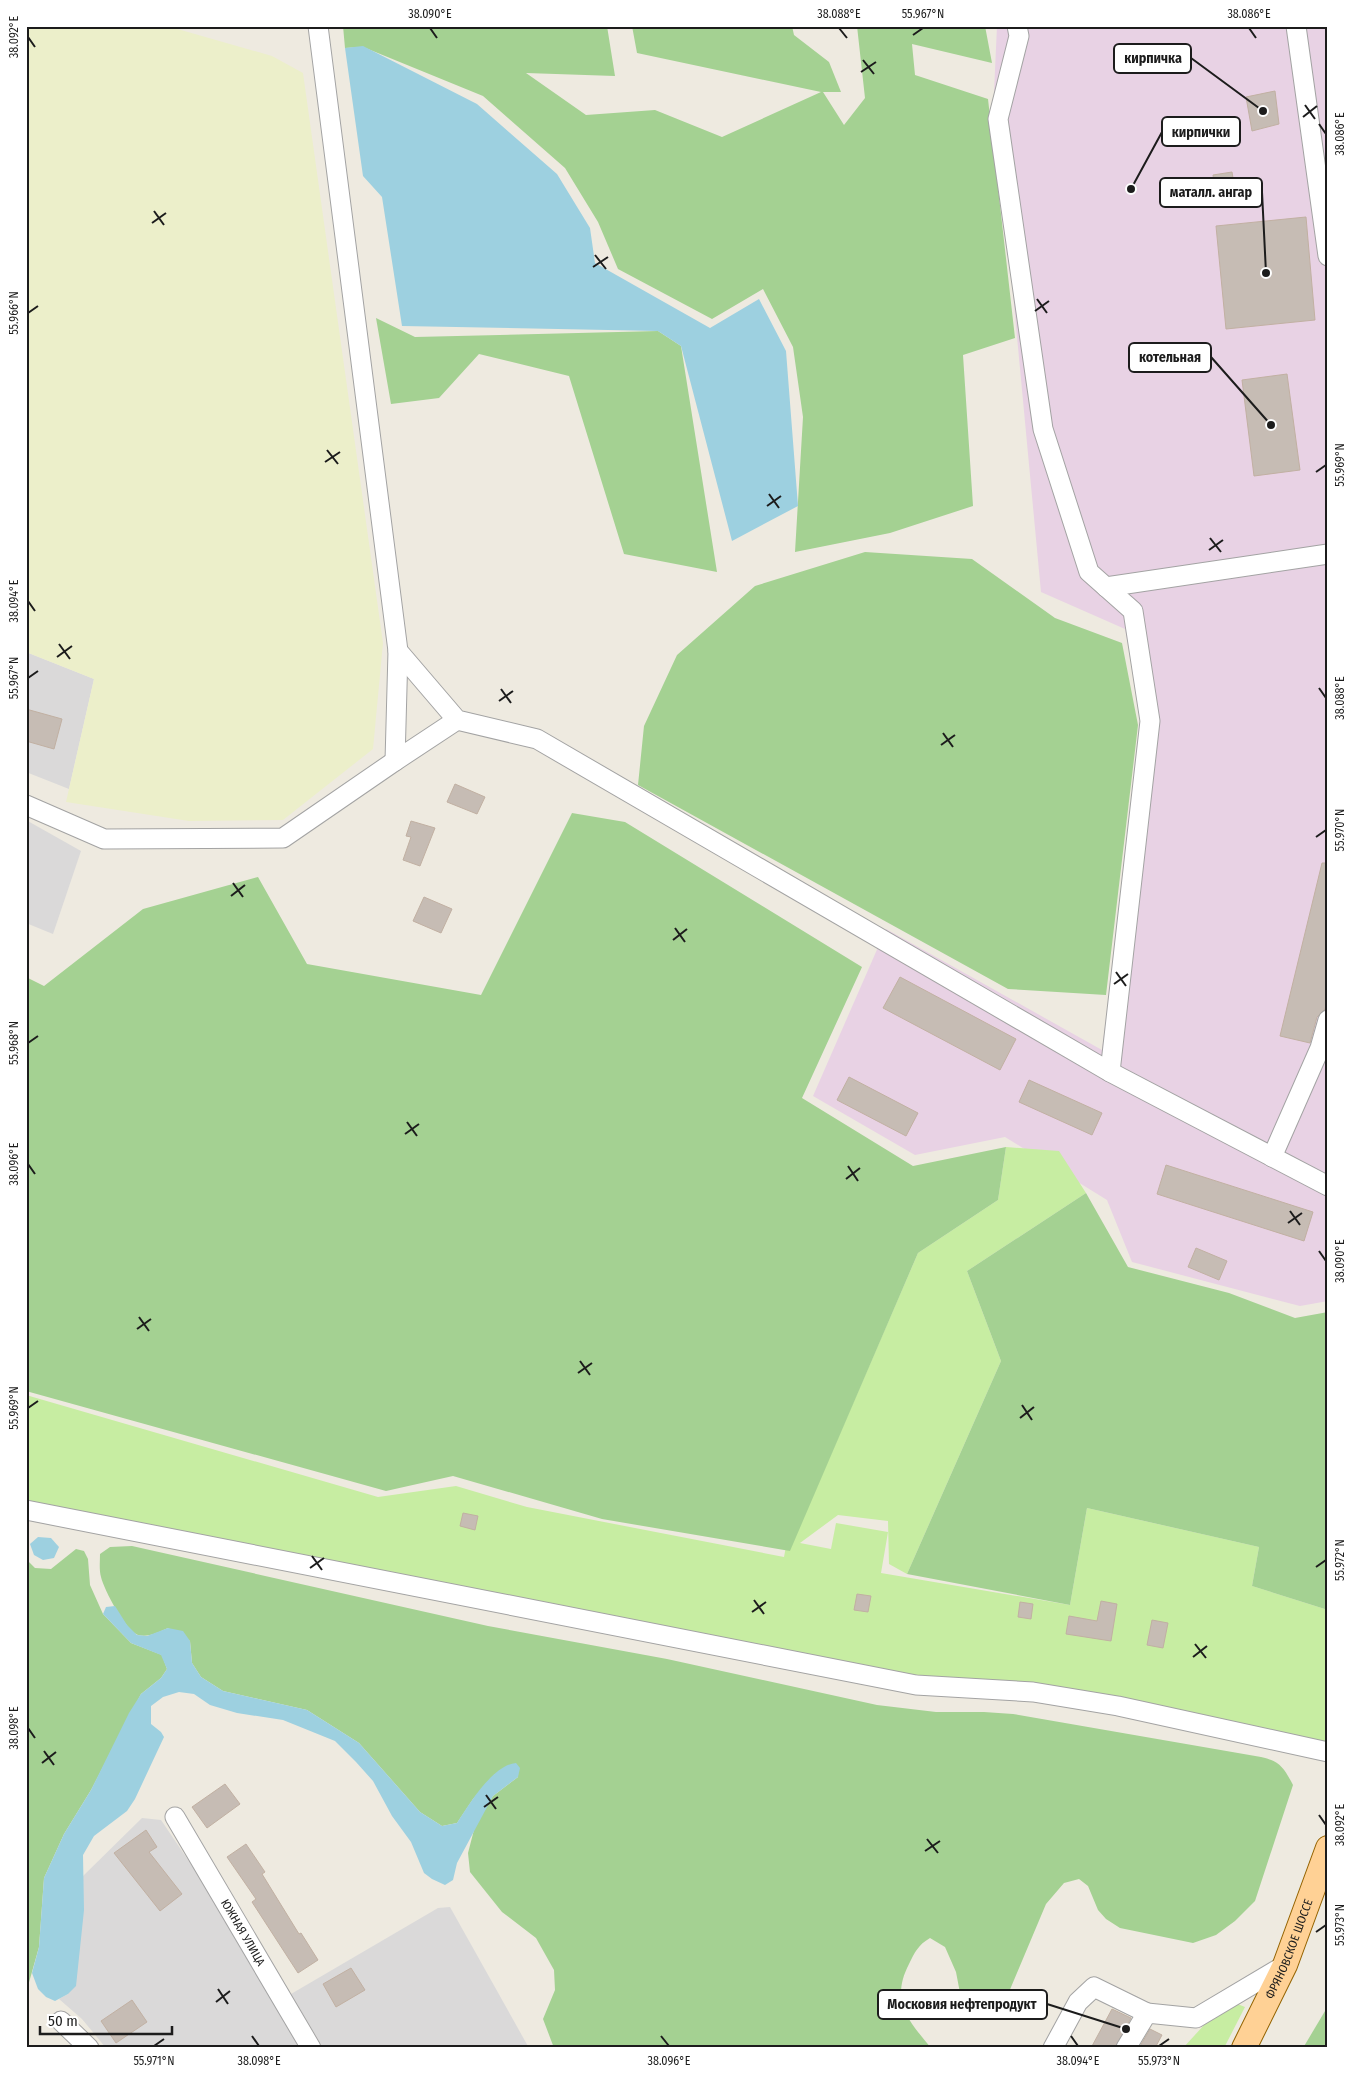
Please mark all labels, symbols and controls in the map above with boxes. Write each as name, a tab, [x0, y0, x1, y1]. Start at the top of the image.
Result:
text: 38.090°E	[408, 7, 452, 21]
text: 38.088°E	[817, 7, 861, 21]
text: 55.967°N	[902, 7, 944, 21]
text: 38.086°E	[1227, 7, 1271, 21]
text: 38.092°E	[7, 16, 21, 58]
callout: кирпичка	[1114, 44, 1191, 73]
text: кирпичка	[1124, 50, 1182, 67]
text: 38.086°E	[1333, 112, 1347, 156]
callout: кирпички	[1162, 117, 1240, 146]
text: кирпички	[1172, 124, 1230, 141]
callout: маталл. ангар	[1160, 178, 1262, 207]
text: маталл. ангар	[1170, 184, 1253, 201]
text: 55.966°N	[7, 291, 21, 335]
callout: котельная	[1129, 343, 1211, 372]
text: котельная	[1139, 349, 1201, 366]
text: 55.969°N	[1333, 443, 1347, 487]
text: 38.094°E	[7, 579, 21, 622]
text: 55.967°N	[7, 657, 21, 699]
text: 38.088°E	[1333, 676, 1347, 720]
text: 55.970°N	[1333, 809, 1347, 851]
text: 55.968°N	[7, 1021, 21, 1065]
text: 38.096°E	[7, 1142, 21, 1185]
text: 38.090°E	[1333, 1239, 1347, 1283]
text: 55.969°N	[7, 1386, 21, 1430]
text: 55.972°N	[1333, 1539, 1347, 1581]
text: 38.098°E	[7, 1706, 21, 1750]
text: 38.092°E	[1333, 1804, 1347, 1846]
street label: ЮЖНАЯ УЛИЦА	[218, 1897, 268, 1969]
street label: ФРЯНОВСКОЕ ШОССЕ	[1262, 1897, 1316, 2001]
text: 55.973°N	[1333, 1904, 1347, 1946]
callout: Московия нефтепродукт	[878, 1990, 1047, 2019]
text: Московия нефтепродукт	[887, 1996, 1038, 2013]
scale bar	[40, 2004, 172, 2036]
text: 50 m	[48, 2012, 78, 2030]
text: 55.971°N	[133, 2054, 175, 2068]
text: 38.098°E	[237, 2054, 281, 2068]
text: 38.096°E	[648, 2054, 691, 2068]
text: 38.094°E	[1057, 2054, 1100, 2068]
text: 55.973°N	[1138, 2054, 1180, 2068]

